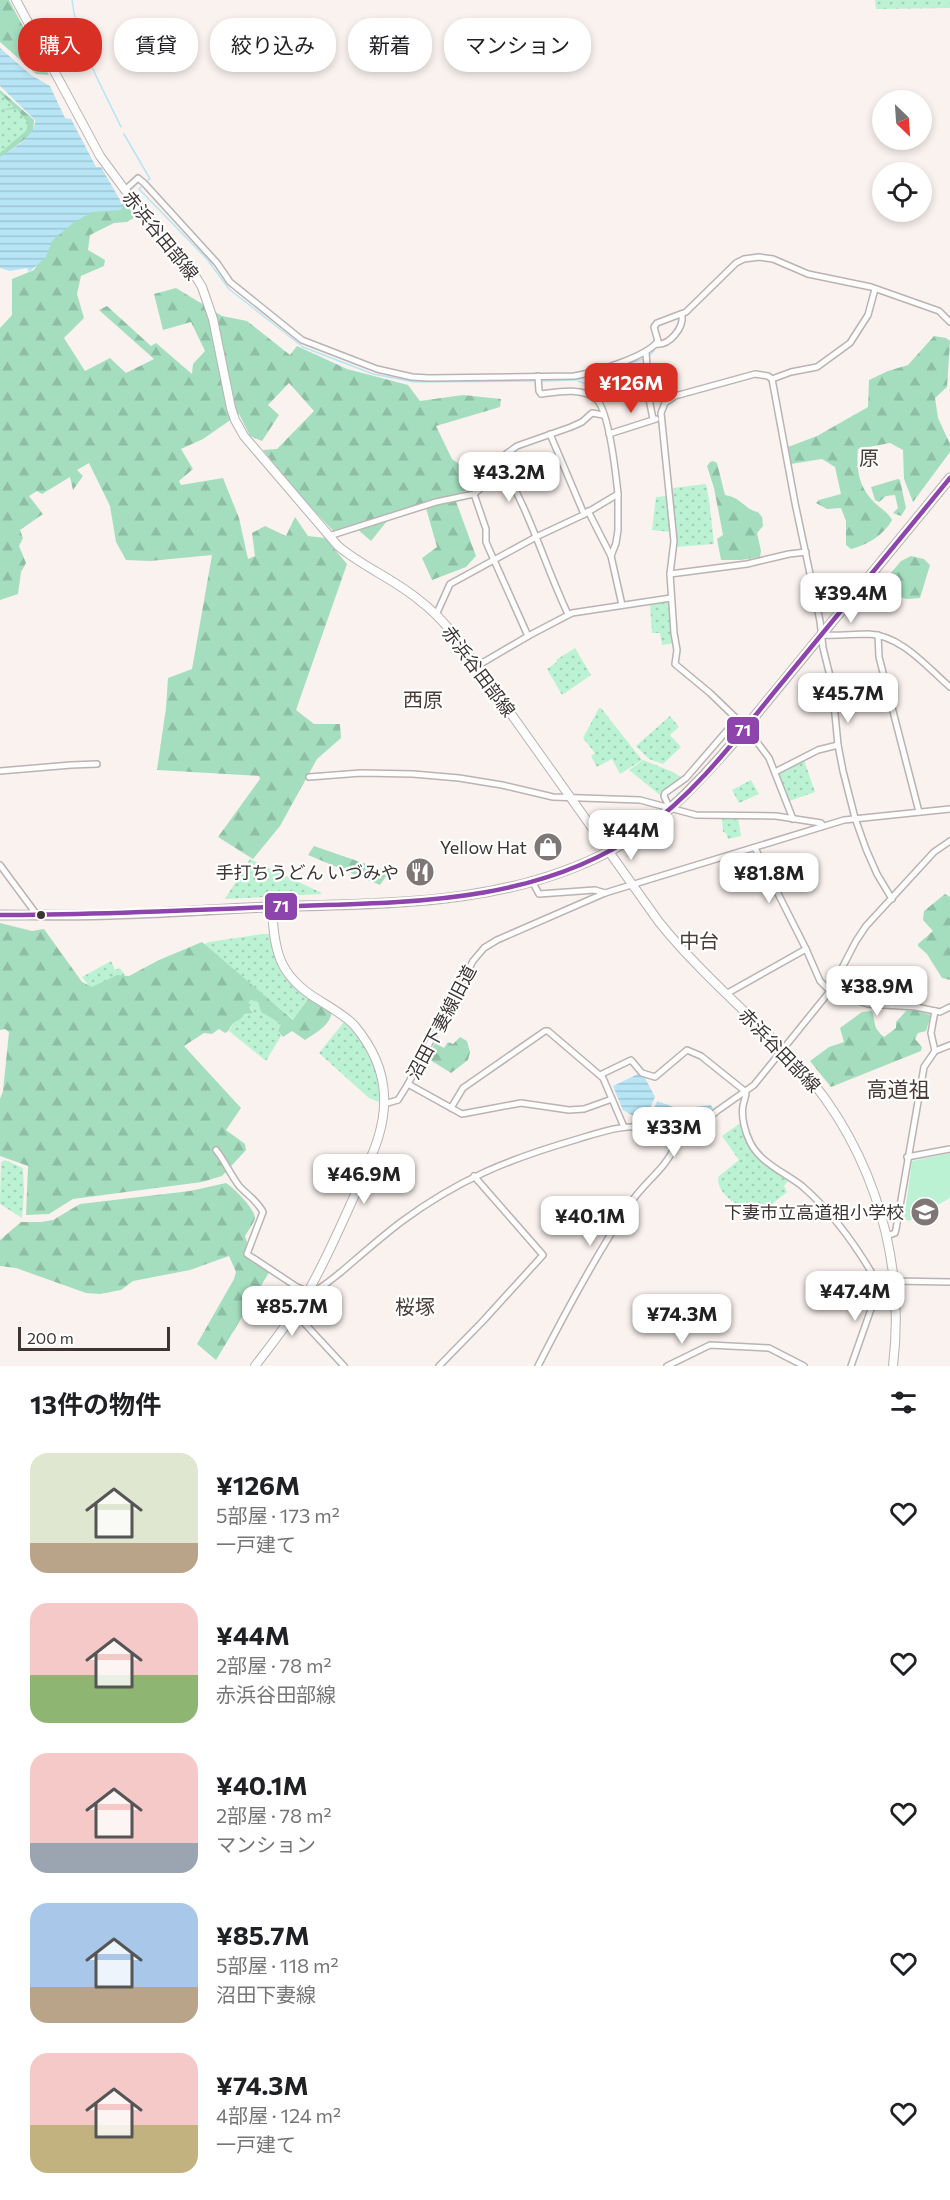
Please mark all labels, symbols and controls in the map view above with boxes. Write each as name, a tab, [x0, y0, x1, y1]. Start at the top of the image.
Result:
chip: 購入	[18, 18, 102, 72]
chip: 賃貸	[114, 18, 198, 72]
chip: 絞り込み	[210, 18, 336, 72]
chip: 新着	[348, 18, 432, 72]
chip: マンション	[444, 18, 591, 72]
north arrow	[872, 90, 932, 150]
map controls	[872, 90, 932, 222]
button: locate	[872, 162, 932, 222]
street label: 赤浜谷田部線	[118, 186, 204, 284]
pin: ¥126M	[589, 363, 673, 414]
text: ¥126M	[599, 370, 663, 394]
district label: 原	[859, 445, 879, 469]
pin: ¥43.2M	[460, 452, 558, 503]
text: ¥43.2M	[473, 459, 545, 483]
pin: ¥39.4M	[802, 573, 900, 624]
text: ¥39.4M	[814, 580, 888, 604]
street label: 赤浜谷田部線	[438, 621, 520, 721]
pin: ¥45.7M	[799, 673, 897, 724]
text: ¥45.7M	[812, 680, 884, 704]
district label: 西原	[403, 687, 443, 711]
line badge: 71	[726, 716, 760, 745]
text: 71	[735, 720, 751, 739]
pin: ¥44M	[595, 810, 667, 861]
text: ¥44M	[603, 817, 659, 841]
shop icon: Yellow Hat	[532, 831, 564, 863]
place label: Yellow Hat	[440, 836, 527, 858]
pin: ¥81.8M	[720, 853, 818, 904]
restaurant icon: 手打ちうどん いづみや	[404, 856, 436, 888]
text: ¥81.8M	[734, 860, 804, 884]
place label: 手打ちうどん いづみや	[216, 861, 399, 883]
line badge: 71	[264, 892, 298, 921]
text: 71	[273, 896, 289, 915]
unlabelled marker	[35, 909, 47, 921]
district label: 中台	[679, 928, 719, 952]
street label: 沼田下妻線旧道	[402, 961, 480, 1083]
pin: ¥38.9M	[828, 966, 926, 1017]
text: ¥38.9M	[840, 973, 914, 997]
street label: 赤浜谷田部線	[735, 1004, 825, 1096]
district label: 高道祖	[867, 1076, 930, 1101]
pin: ¥33M	[638, 1107, 710, 1158]
text: ¥33M	[646, 1114, 702, 1138]
pin: ¥46.9M	[315, 1154, 413, 1205]
text: ¥46.9M	[327, 1161, 401, 1185]
pin: ¥40.1M	[541, 1196, 639, 1247]
school or university icon: 下妻市立高道祖小学校	[909, 1196, 941, 1228]
place label: 下妻市立高道祖小学校	[724, 1201, 904, 1223]
text: ¥40.1M	[555, 1203, 625, 1227]
pin: ¥47.4M	[806, 1271, 904, 1322]
text: ¥47.4M	[820, 1278, 890, 1302]
pin: ¥85.7M	[243, 1286, 341, 1337]
text: ¥85.7M	[256, 1293, 328, 1317]
district label: 桜塚	[395, 1294, 435, 1318]
pin: ¥74.3M	[633, 1294, 731, 1345]
text: ¥74.3M	[646, 1301, 718, 1325]
scale bar	[18, 1324, 170, 1352]
text: 200 m	[27, 1328, 74, 1347]
icon: filters	[887, 1386, 920, 1419]
text: 13件の物件	[30, 1388, 161, 1419]
text: ¥126M	[216, 1469, 300, 1500]
icon: home	[78, 1477, 150, 1549]
icon: heart	[887, 1497, 920, 1530]
text: 5部屋 · 173 m²	[216, 1503, 340, 1527]
text: 一戸建て	[216, 1532, 296, 1556]
text: ¥44M	[216, 1619, 290, 1650]
icon: home	[78, 1627, 150, 1699]
icon: heart	[887, 1647, 920, 1680]
text: 2部屋 · 78 m²	[216, 1653, 331, 1677]
text: 赤浜谷田部線	[216, 1682, 336, 1706]
text: ¥40.1M	[216, 1769, 308, 1800]
icon: home	[78, 1777, 150, 1849]
icon: heart	[887, 1797, 920, 1830]
text: 2部屋 · 78 m²	[216, 1803, 331, 1827]
text: マンション	[216, 1832, 316, 1856]
text: ¥85.7M	[216, 1919, 309, 1950]
icon: home	[78, 1927, 150, 1999]
icon: heart	[887, 1947, 920, 1980]
text: 5部屋 · 118 m²	[216, 1953, 338, 1977]
text: 沼田下妻線	[216, 1982, 316, 2006]
text: ¥74.3M	[216, 2069, 309, 2100]
icon: home	[78, 2077, 150, 2149]
icon: heart	[887, 2097, 920, 2130]
text: 4部屋 · 124 m²	[216, 2103, 341, 2127]
text: 一戸建て	[216, 2132, 296, 2156]

